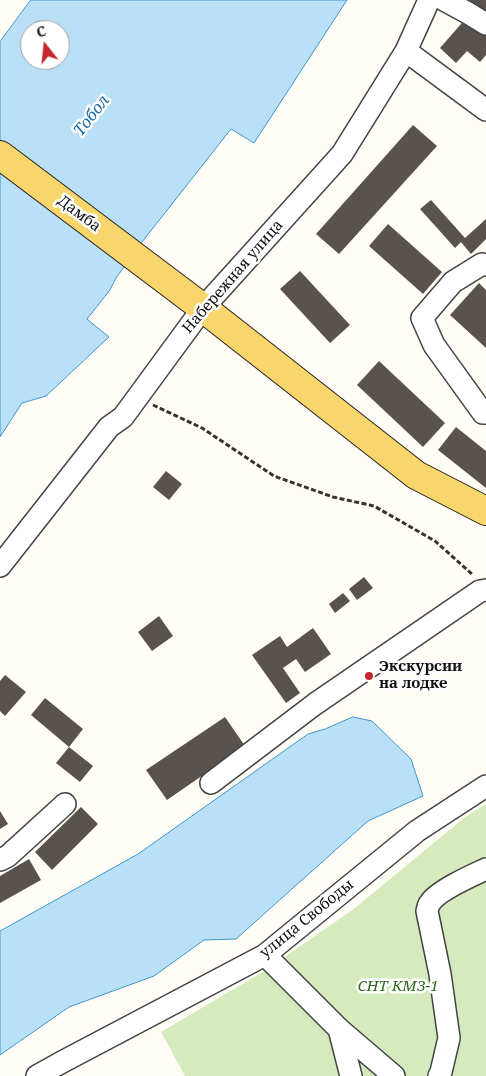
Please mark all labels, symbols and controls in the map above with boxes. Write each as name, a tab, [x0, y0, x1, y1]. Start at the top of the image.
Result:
north arrow	[20, 20, 70, 70]
text: С	[34, 21, 48, 41]
water label: Тобол	[70, 92, 114, 140]
street label: Дамба	[54, 192, 104, 236]
street label: Набережная улица	[179, 217, 287, 337]
place label: Экскурсии на лодке	[379, 658, 462, 693]
marker: Экскурсии на лодке	[363, 670, 375, 682]
street label: улица Свободы	[257, 876, 357, 962]
park label: СНТ КМЗ-1	[357, 978, 439, 996]

